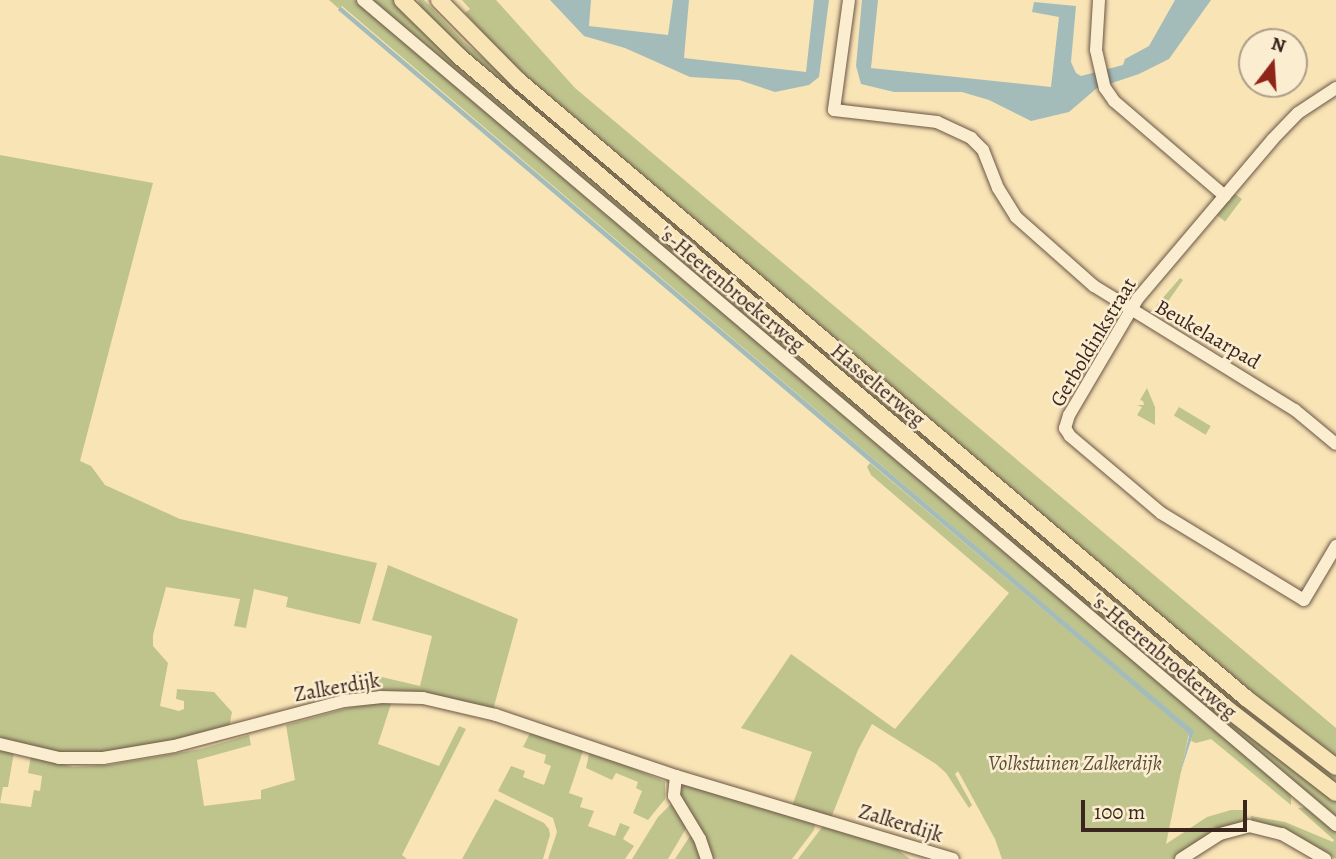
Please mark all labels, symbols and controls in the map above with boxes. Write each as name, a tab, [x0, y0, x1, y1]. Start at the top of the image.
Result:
north arrow	[1238, 28, 1308, 98]
text: N	[1268, 30, 1289, 59]
street label: 's-Heerenbroekerweg	[654, 221, 810, 357]
street label: Gerboldinkstraat	[1045, 273, 1141, 411]
street label: Beukelaarpad	[1151, 294, 1265, 374]
street label: Hasselterweg	[826, 338, 930, 432]
street label: 's-Heerenbroekerweg	[1086, 588, 1242, 724]
street label: Zalkerdijk	[292, 667, 382, 707]
park label: Volkstuinen Zalkerdijk	[988, 750, 1162, 776]
scale bar	[1084, 786, 1250, 830]
street label: Zalkerdijk	[856, 798, 946, 848]
text: 100 m	[1094, 798, 1145, 826]

